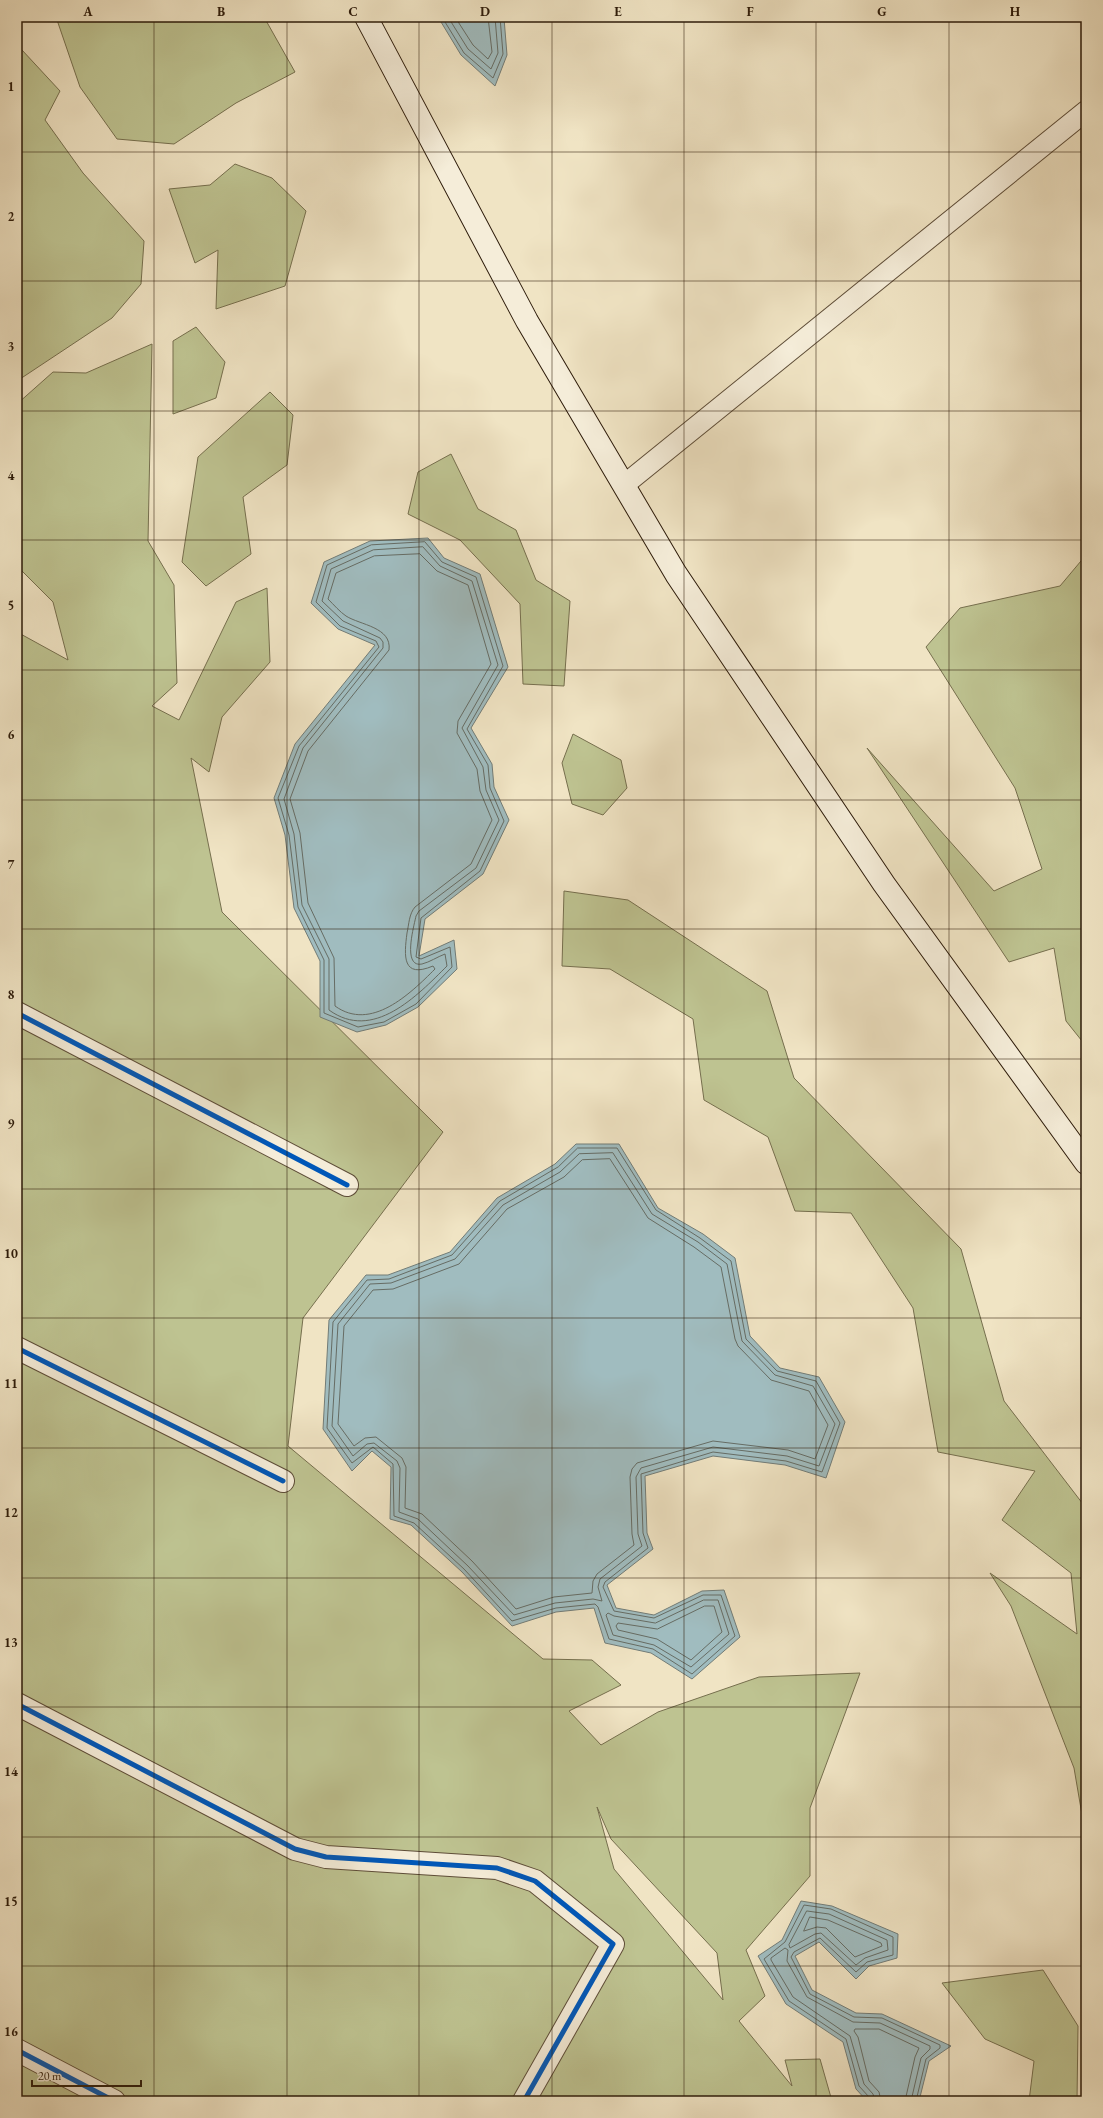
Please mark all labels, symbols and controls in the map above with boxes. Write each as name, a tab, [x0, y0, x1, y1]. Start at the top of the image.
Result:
text: A	[82, 3, 93, 20]
text: B	[217, 3, 225, 20]
text: C	[348, 3, 358, 20]
text: D	[480, 3, 490, 20]
text: E	[614, 3, 622, 20]
text: F	[746, 3, 754, 20]
text: G	[877, 3, 887, 20]
text: H	[1010, 3, 1021, 20]
text: 1	[8, 78, 15, 95]
text: 2	[8, 208, 15, 225]
text: 3	[8, 338, 15, 355]
text: 4	[8, 467, 15, 484]
text: 5	[8, 597, 14, 614]
text: 6	[8, 726, 15, 743]
text: 7	[8, 856, 15, 873]
text: 8	[8, 986, 15, 1003]
text: 9	[8, 1115, 15, 1132]
text: 10	[4, 1245, 18, 1262]
text: 11	[4, 1375, 18, 1392]
text: 12	[4, 1504, 18, 1521]
text: 13	[4, 1634, 18, 1651]
text: 14	[4, 1763, 18, 1780]
text: 15	[4, 1893, 18, 1910]
text: 16	[4, 2023, 18, 2040]
scale bar	[32, 2062, 141, 2088]
text: 20 m	[38, 2068, 62, 2084]

